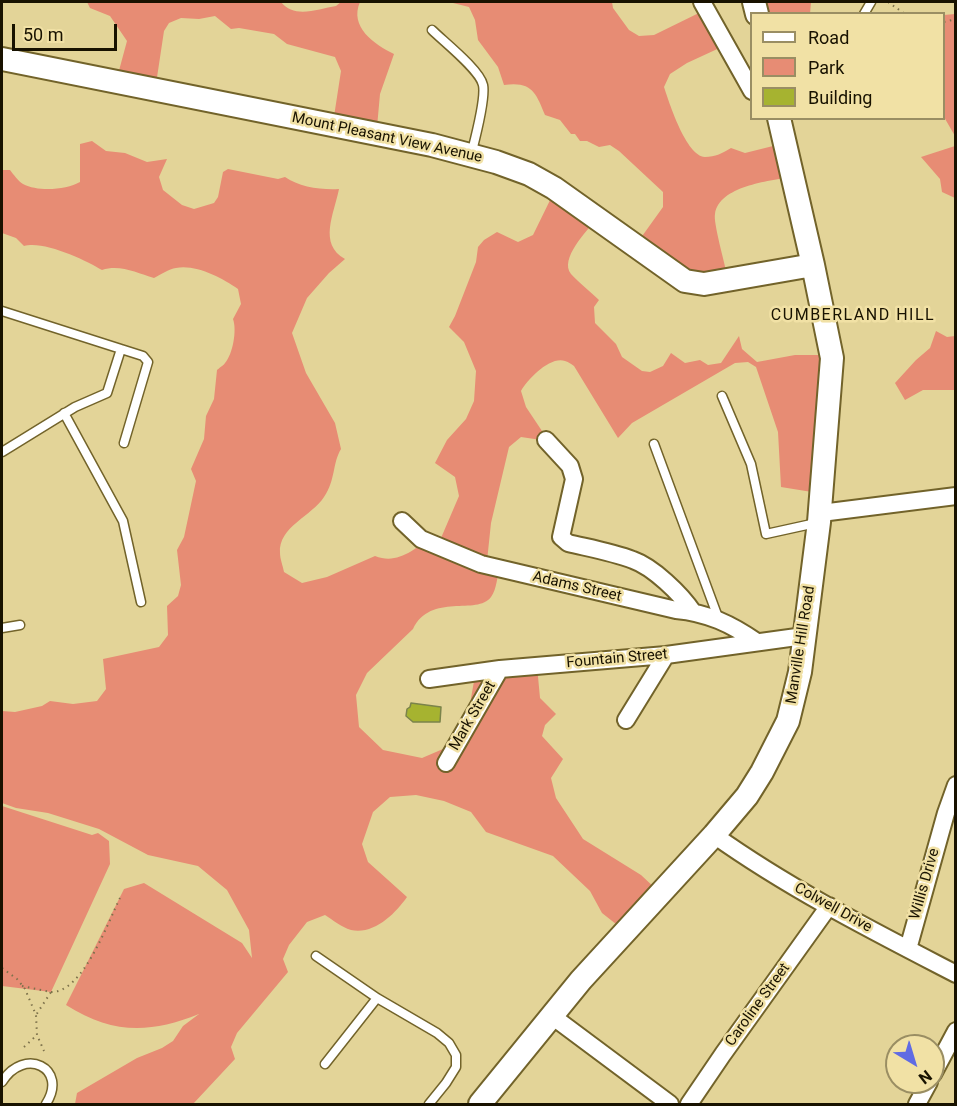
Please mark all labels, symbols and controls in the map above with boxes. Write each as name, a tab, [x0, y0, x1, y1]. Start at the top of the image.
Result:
scale bar	[15, 12, 120, 50]
legend	[750, 12, 945, 120]
text: 50 m	[23, 24, 63, 45]
text: Road	[808, 27, 849, 48]
text: Park	[808, 57, 844, 78]
text: Building	[808, 87, 872, 108]
street label: Mount Pleasant View Avenue	[290, 109, 484, 167]
district label: CUMBERLAND HILL	[771, 306, 935, 326]
street label: Adams Street	[531, 568, 623, 606]
street label: Manville Hill Road	[783, 585, 819, 705]
street label: Fountain Street	[566, 646, 668, 672]
street label: Mark Street	[446, 678, 500, 754]
street label: Willis Drive	[906, 846, 944, 922]
street label: Colwell Drive	[791, 879, 875, 937]
street label: Caroline Street	[722, 960, 794, 1050]
north arrow	[885, 1034, 945, 1094]
text: N	[915, 1066, 935, 1088]

